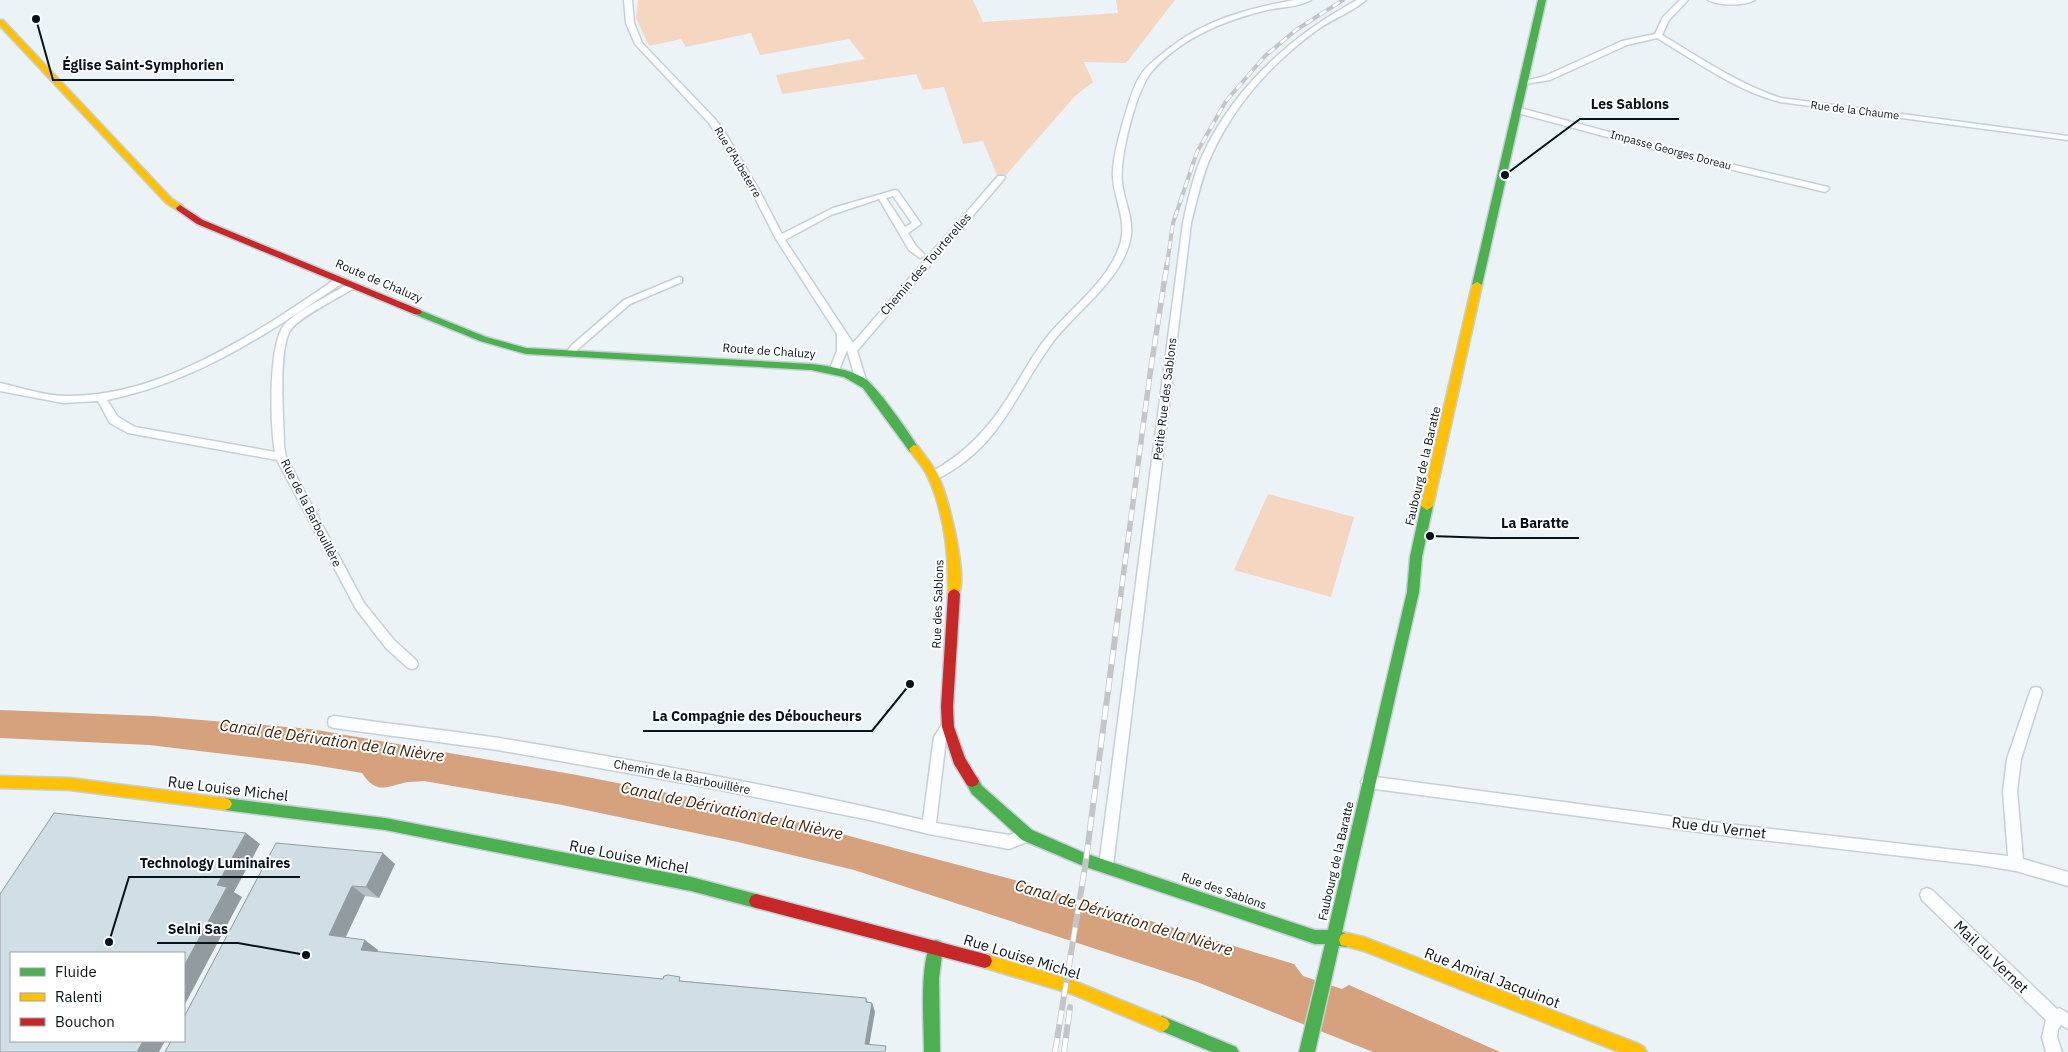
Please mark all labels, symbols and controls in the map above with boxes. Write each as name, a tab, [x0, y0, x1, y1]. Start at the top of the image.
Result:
callout: Église Saint-Symphorien	[53, 51, 234, 80]
text: Église Saint-Symphorien	[62, 55, 224, 74]
callout: Les Sablons	[1580, 90, 1679, 119]
text: Les Sablons	[1591, 95, 1669, 113]
street label: Rue de la Chaume	[1810, 98, 1900, 122]
street label: Rue d'Aubeterre	[711, 124, 765, 200]
street label: Impasse Georges Doreau	[1609, 127, 1733, 173]
street label: Chemin des Tourterelles	[877, 209, 974, 318]
street label: Route de Chaluzy	[333, 255, 425, 306]
street label: Petite Rue des Sablons	[1150, 337, 1179, 461]
street label: Route de Chaluzy	[722, 340, 816, 361]
street label: Faubourg de la Baratte	[1401, 404, 1444, 527]
street label: Rue de la Barbouillère	[278, 456, 345, 570]
callout: La Baratte	[1491, 509, 1579, 538]
text: La Baratte	[1501, 514, 1569, 532]
street label: Rue des Sablons	[928, 559, 947, 649]
callout: La Compagnie des Déboucheurs	[643, 702, 872, 731]
text: La Compagnie des Déboucheurs	[652, 707, 862, 725]
water label: Canal de Dérivation de la Nièvre	[218, 714, 446, 766]
street label: Chemin de la Barbouillère	[612, 756, 752, 797]
street label: Rue Louise Michel	[167, 772, 289, 805]
water label: Canal de Dérivation de la Nièvre	[619, 777, 845, 843]
street label: Faubourg de la Baratte	[1314, 799, 1357, 922]
street label: Rue du Vernet	[1671, 812, 1767, 843]
street label: Rue Louise Michel	[568, 836, 690, 877]
callout: Technology Luminaires	[129, 848, 300, 877]
text: Technology Luminaires	[140, 854, 290, 872]
street label: Rue des Sablons	[1180, 869, 1269, 912]
water label: Canal de Dérivation de la Nièvre	[1013, 874, 1235, 960]
callout: Selni Sas	[157, 914, 238, 943]
street label: Mail du Vernet	[1950, 916, 2033, 997]
text: Selni Sas	[168, 920, 228, 938]
street label: Rue Louise Michel	[961, 930, 1083, 983]
street label: Rue Amiral Jacquinot	[1422, 943, 1563, 1012]
legend	[10, 952, 185, 1042]
text: Fluide	[55, 962, 97, 981]
text: Ralenti	[55, 987, 102, 1006]
text: Bouchon	[55, 1012, 115, 1031]

